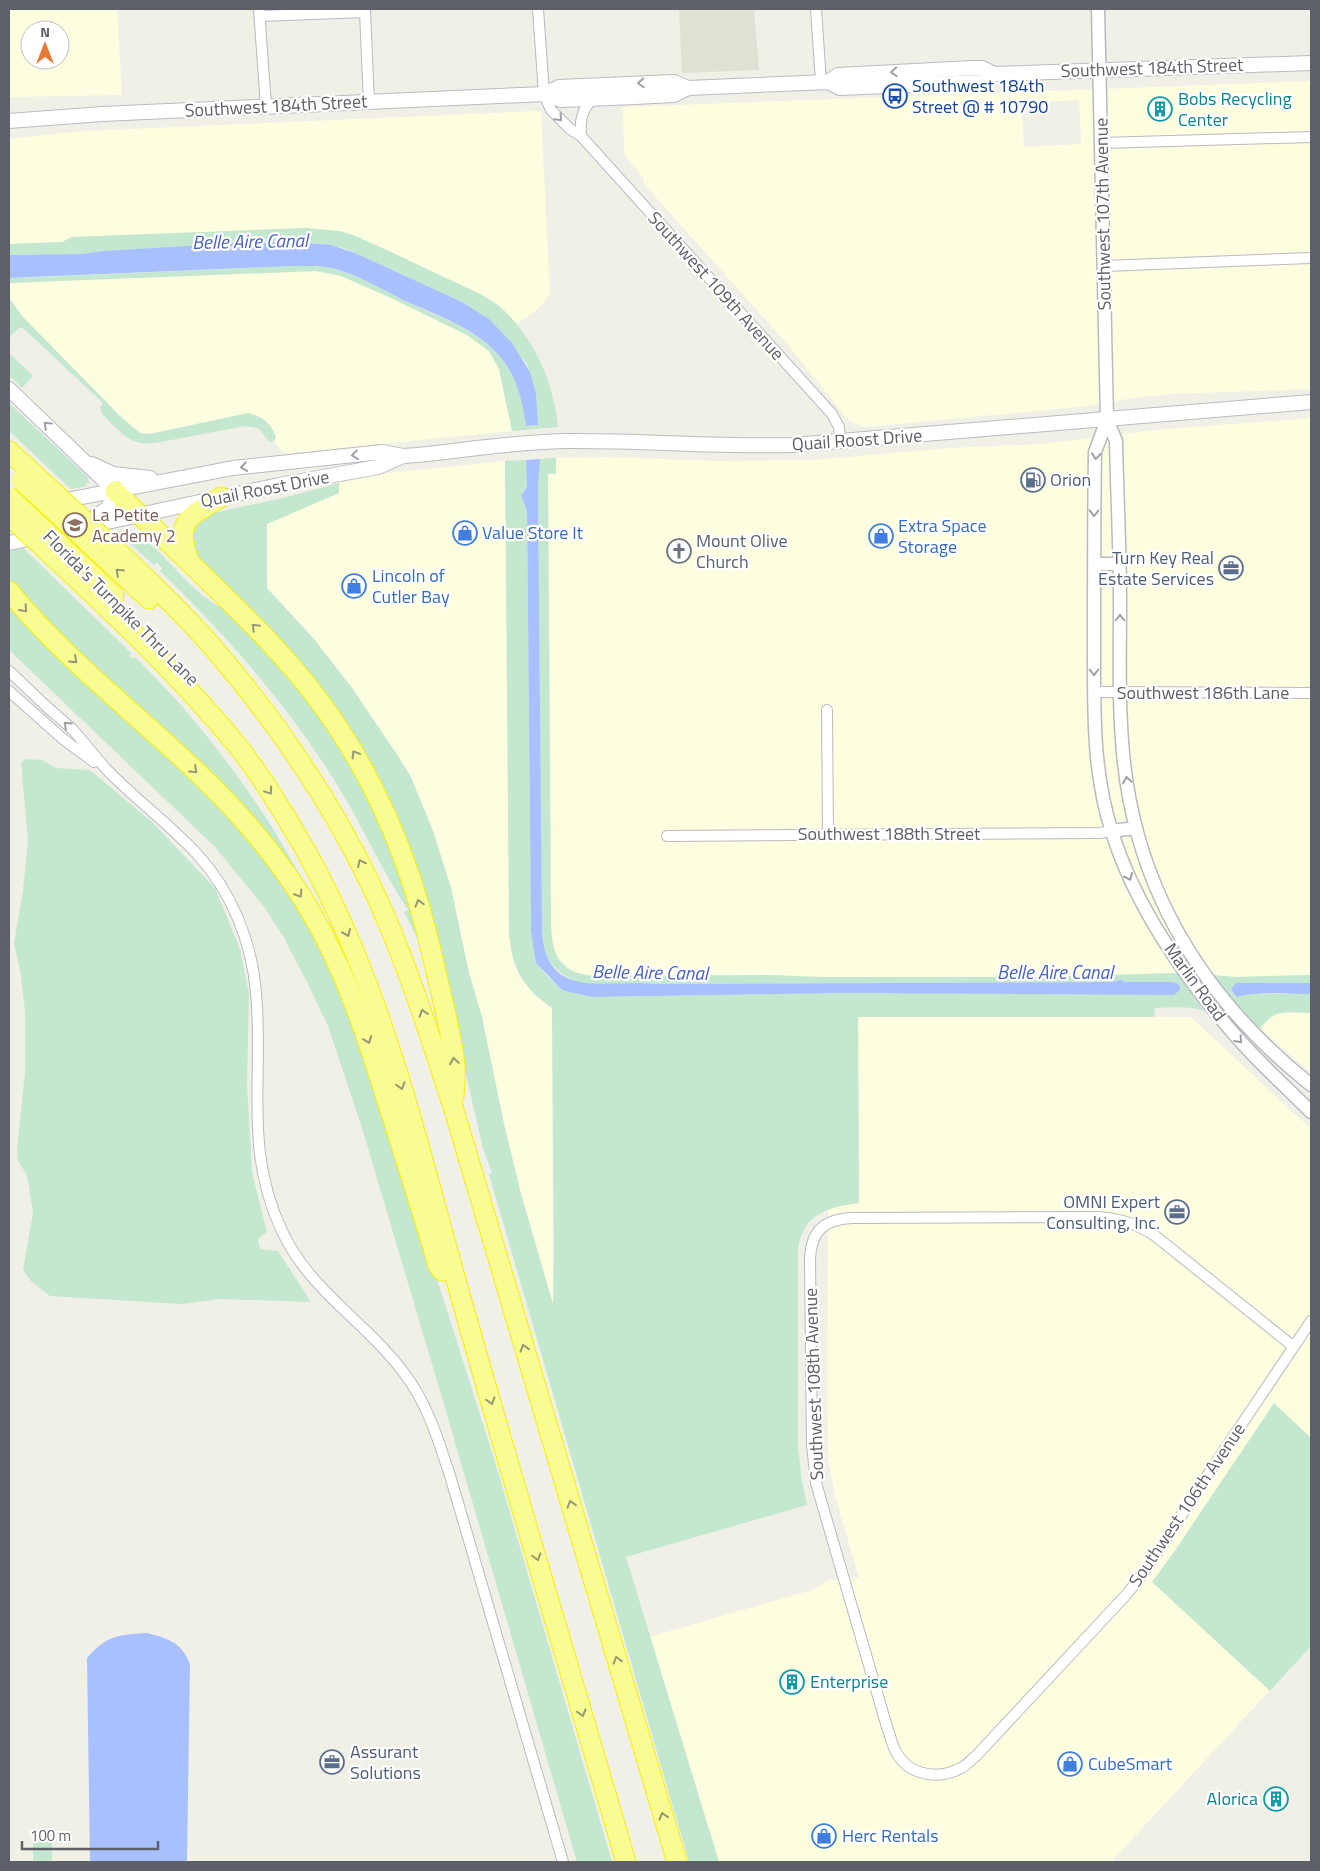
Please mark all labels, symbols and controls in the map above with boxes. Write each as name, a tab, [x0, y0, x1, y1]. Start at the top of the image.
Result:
north arrow	[20, 20, 70, 70]
text: N	[40, 21, 50, 42]
street label: Southwest 184th Street	[1060, 51, 1244, 84]
one-way arrow	[890, 66, 898, 77]
place label: Southwest 184th Street @ # 10790	[912, 72, 1048, 120]
one-way arrow	[637, 78, 645, 89]
bus stop icon: Southwest 184th Street @ # 10790	[882, 83, 908, 109]
place label: Bobs Recycling Center	[1178, 85, 1292, 133]
street label: Southwest 184th Street	[184, 87, 369, 124]
building icon: Bobs Recycling Center	[1147, 96, 1173, 122]
one-way arrow	[553, 112, 562, 121]
street label: Southwest 107th Avenue	[1087, 117, 1118, 311]
street label: Southwest 109th Avenue	[642, 205, 791, 366]
water label: Belle Aire Canal	[192, 225, 310, 256]
street label: Quail Roost Drive	[791, 421, 923, 458]
one-way arrow	[44, 422, 53, 431]
one-way arrow	[351, 449, 359, 460]
one-way arrow	[1091, 452, 1102, 460]
one-way arrow	[239, 461, 248, 471]
street label: Quail Roost Drive	[198, 463, 332, 514]
place label: Orion	[1050, 466, 1091, 493]
fuel station icon: Orion	[1020, 467, 1046, 493]
place label: La Petite Academy 2	[92, 501, 176, 549]
one-way arrow	[1089, 510, 1099, 517]
school or university icon: La Petite Academy 2	[62, 512, 88, 538]
place label: Extra Space Storage	[898, 512, 987, 560]
place label: Value Store It	[482, 519, 584, 546]
shop icon: Value Store It	[452, 520, 478, 546]
street label: Florida's Turnpike Thru Lane	[37, 523, 206, 692]
shop icon: Extra Space Storage	[868, 523, 894, 549]
place label: Mount Olive Church	[696, 527, 788, 575]
church icon: Mount Olive Church	[666, 538, 692, 564]
place label: Turn Key Real Estate Services	[1098, 544, 1214, 592]
office icon: Turn Key Real Estate Services	[1218, 555, 1244, 581]
place label: Lincoln of Cutler Bay	[372, 562, 450, 610]
one-way arrow	[116, 569, 125, 578]
shop icon: Lincoln of Cutler Bay	[341, 573, 367, 599]
one-way arrow	[18, 604, 27, 613]
one-way arrow	[1115, 614, 1125, 622]
one-way arrow	[252, 623, 261, 632]
one-way arrow	[69, 654, 78, 663]
one-way arrow	[1089, 669, 1099, 677]
street label: Southwest 186th Lane	[1117, 679, 1289, 706]
one-way arrow	[63, 722, 72, 731]
one-way arrow	[351, 750, 361, 759]
one-way arrow	[188, 764, 197, 773]
one-way arrow	[1122, 776, 1132, 784]
one-way arrow	[263, 785, 272, 795]
street label: Southwest 188th Street	[798, 820, 981, 847]
one-way arrow	[357, 860, 367, 869]
one-way arrow	[1122, 872, 1133, 881]
one-way arrow	[293, 888, 302, 897]
one-way arrow	[414, 898, 425, 907]
one-way arrow	[340, 928, 351, 937]
street label: Marlin Road	[1158, 937, 1233, 1026]
water label: Belle Aire Canal	[592, 956, 710, 987]
water label: Belle Aire Canal	[997, 957, 1115, 986]
one-way arrow	[419, 1010, 429, 1018]
one-way arrow	[1233, 1034, 1242, 1043]
one-way arrow	[362, 1035, 372, 1044]
one-way arrow	[449, 1057, 460, 1065]
one-way arrow	[395, 1082, 406, 1091]
place label: OMNI Expert Consulting, Inc.	[1046, 1188, 1161, 1236]
office icon: OMNI Expert Consulting, Inc.	[1164, 1199, 1190, 1225]
street label: Southwest 108th Avenue	[797, 1287, 830, 1481]
one-way arrow	[520, 1345, 530, 1353]
one-way arrow	[485, 1396, 496, 1405]
street label: Southwest 106th Avenue	[1122, 1417, 1252, 1592]
one-way arrow	[566, 1500, 576, 1509]
one-way arrow	[531, 1552, 541, 1560]
one-way arrow	[613, 1656, 623, 1664]
place label: Enterprise	[810, 1668, 888, 1695]
building icon: Enterprise	[779, 1669, 805, 1695]
one-way arrow	[577, 1708, 587, 1716]
place label: Assurant Solutions	[350, 1738, 421, 1786]
office icon: Assurant Solutions	[319, 1749, 345, 1775]
place label: CubeSmart	[1088, 1750, 1173, 1777]
shop icon: CubeSmart	[1057, 1751, 1083, 1777]
place label: Alorica	[1207, 1785, 1258, 1812]
building icon: Alorica	[1263, 1786, 1289, 1812]
one-way arrow	[659, 1812, 669, 1820]
scale bar	[22, 1818, 159, 1850]
place label: Herc Rentals	[842, 1822, 939, 1849]
shop icon: Herc Rentals	[811, 1823, 837, 1849]
text: 100 m	[30, 1824, 71, 1847]

